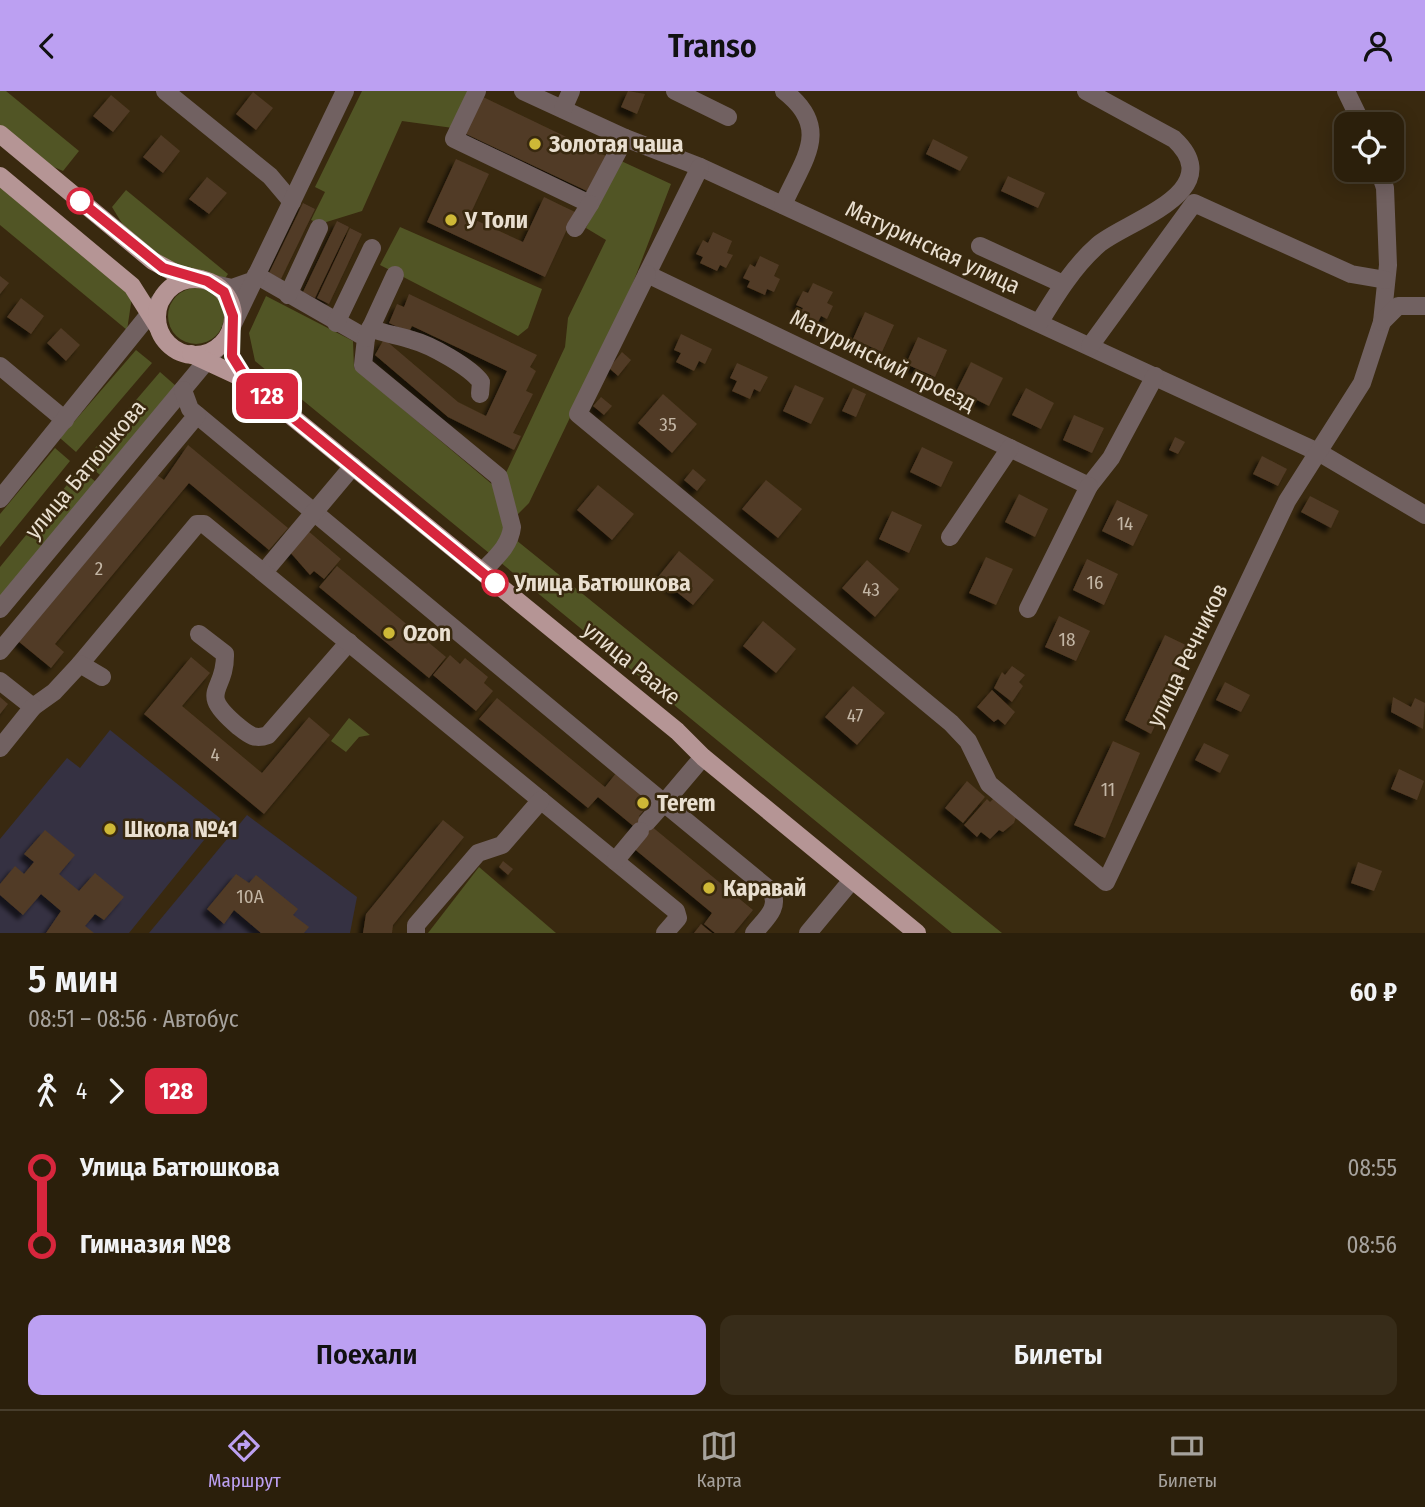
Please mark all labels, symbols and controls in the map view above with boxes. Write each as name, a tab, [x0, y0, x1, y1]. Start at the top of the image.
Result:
icon: back	[28, 27, 66, 65]
text: Transo	[668, 27, 757, 65]
icon: person	[1359, 27, 1397, 65]
map controls	[1334, 112, 1404, 182]
button: locate	[1334, 112, 1404, 182]
place label: Золотая чаша	[548, 130, 684, 158]
marker: Золотая чаша	[527, 136, 543, 152]
unlabelled marker	[67, 188, 93, 214]
street label: Матуринская улица	[841, 194, 1025, 300]
place label: У Толи	[464, 206, 528, 234]
marker: У Толи	[443, 212, 459, 228]
street label: Матуринский проезд	[786, 303, 980, 417]
line badge: 128	[227, 373, 307, 419]
text: 128	[250, 382, 284, 410]
street label: улица Батюшкова	[19, 394, 151, 544]
house number: 35	[659, 413, 677, 436]
house number: 14	[1117, 512, 1133, 535]
house number: 2	[95, 557, 103, 580]
place label: Улица Батюшкова	[513, 569, 691, 597]
marker: Улица Батюшкова	[482, 570, 508, 596]
house number: 16	[1087, 571, 1103, 594]
house number: 43	[862, 578, 880, 601]
street label: улица Речников	[1140, 579, 1234, 731]
street label: улица Раахе	[578, 615, 686, 711]
place label: Ozon	[403, 619, 451, 647]
marker: Ozon	[381, 625, 397, 641]
house number: 18	[1059, 628, 1075, 651]
house number: 47	[847, 704, 864, 727]
house number: 4	[210, 743, 220, 766]
house number: 11	[1101, 778, 1115, 801]
place label: Terem	[657, 789, 716, 817]
marker: Terem	[635, 795, 651, 811]
place label: Школа №41	[124, 815, 238, 843]
marker: Школа №41	[102, 821, 118, 837]
place label: Каравай	[723, 874, 806, 902]
marker: Каравай	[701, 880, 717, 896]
house number: 10А	[236, 885, 264, 908]
text: 5 мин	[28, 956, 118, 1002]
text: 60 ₽	[1350, 977, 1397, 1008]
text: 08:51 – 08:56 · Автобус	[28, 1005, 239, 1033]
icon: walk	[28, 1072, 66, 1110]
icon: forward	[97, 1072, 135, 1110]
text: 4	[76, 1077, 87, 1105]
text: 128	[159, 1077, 193, 1105]
text: Улица Батюшкова	[80, 1152, 280, 1183]
text: 08:55	[1348, 1154, 1397, 1182]
text: Гимназия №8	[80, 1229, 231, 1260]
text: 08:56	[1347, 1231, 1397, 1259]
button: Поехали	[28, 1315, 706, 1395]
button: Билеты	[720, 1315, 1397, 1395]
tab: Маршрут	[208, 1427, 281, 1492]
tab: Карта	[697, 1427, 742, 1492]
tab: Билеты	[1158, 1427, 1217, 1492]

